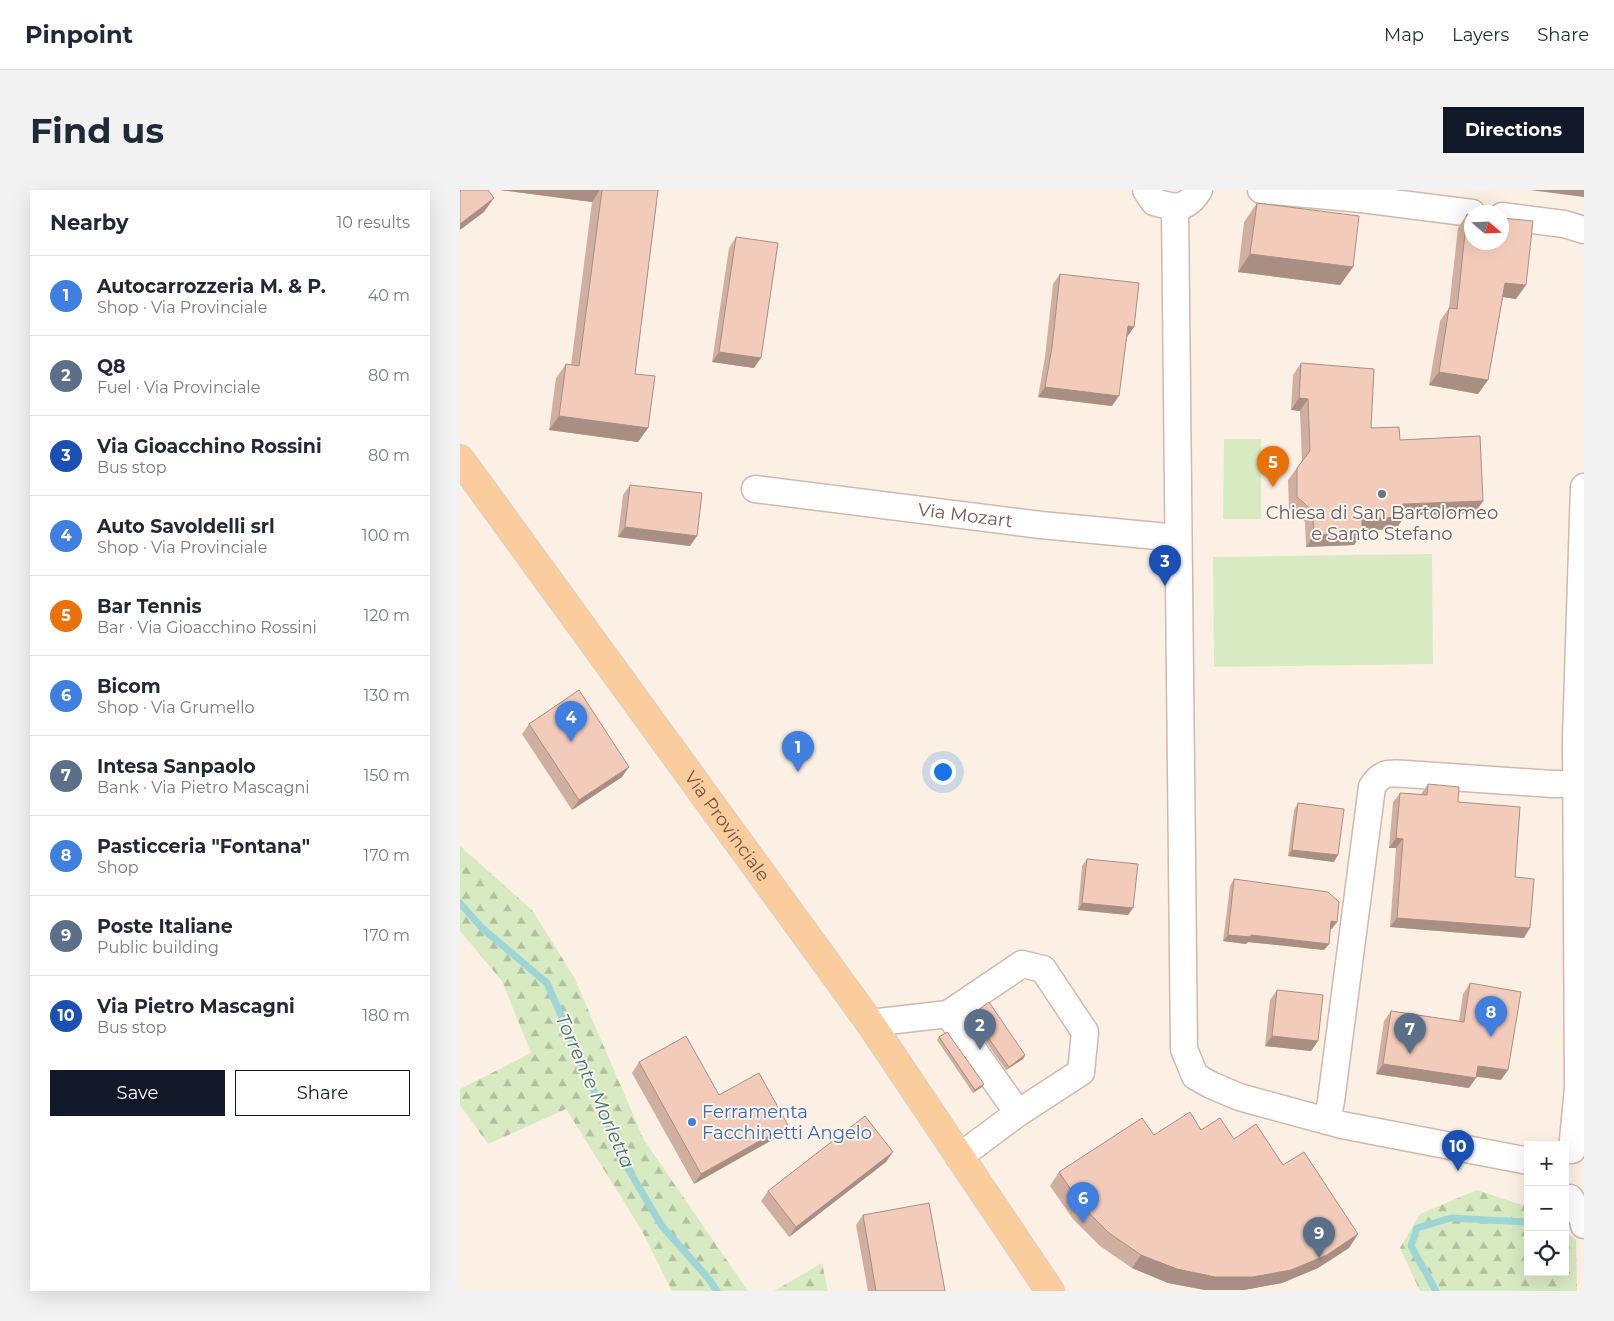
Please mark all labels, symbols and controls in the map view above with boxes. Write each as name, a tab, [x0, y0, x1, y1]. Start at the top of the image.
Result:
text: Pinpoint	[25, 20, 133, 49]
text: Map	[1384, 24, 1424, 46]
text: Layers	[1452, 24, 1509, 46]
text: Share	[1537, 24, 1589, 46]
button: Directions	[1443, 107, 1584, 153]
text: Find us	[30, 109, 164, 152]
north arrow	[1464, 205, 1509, 250]
text: Nearby	[50, 210, 129, 235]
text: 10 results	[337, 213, 410, 232]
text: Autocarrozzeria M. & P.	[97, 275, 326, 298]
text: 1	[63, 286, 69, 305]
text: 40 m	[368, 286, 410, 305]
text: Shop · Via Provinciale	[97, 298, 267, 317]
text: Q8	[97, 355, 126, 378]
text: 2	[61, 366, 71, 385]
text: 80 m	[368, 366, 410, 385]
text: Fuel · Via Provinciale	[97, 378, 260, 397]
text: Via Gioacchino Rossini	[97, 435, 322, 458]
text: 3	[61, 446, 71, 465]
text: 80 m	[368, 446, 410, 465]
pin: 5	[1257, 446, 1289, 487]
text: Bus stop	[97, 458, 167, 477]
marker: Chiesa di San Bartolomeo e Santo Stefano	[1376, 488, 1388, 500]
street label: Via Mozart	[917, 499, 1014, 532]
place label: Chiesa di San Bartolomeo e Santo Stefano	[1266, 502, 1498, 545]
text: Auto Savoldelli srl	[97, 515, 275, 538]
text: 4	[60, 526, 72, 545]
text: 100 m	[362, 526, 410, 545]
text: Shop · Via Provinciale	[97, 538, 267, 557]
pin: 3	[1149, 545, 1181, 586]
text: Bar Tennis	[97, 595, 202, 618]
text: 5	[61, 606, 71, 625]
text: 120 m	[363, 606, 410, 625]
text: Bar · Via Gioacchino Rossini	[97, 618, 317, 637]
text: Bicom	[97, 675, 161, 698]
text: 6	[61, 686, 71, 705]
text: 130 m	[363, 686, 410, 705]
text: Shop · Via Grumello	[97, 698, 255, 717]
pin: 4	[555, 701, 587, 742]
pin: 1	[782, 731, 814, 772]
text: Intesa Sanpaolo	[97, 755, 256, 778]
your location	[930, 759, 956, 785]
text: 7	[61, 766, 71, 785]
text: 150 m	[363, 766, 410, 785]
street label: Via Provinciale	[680, 767, 774, 886]
text: Bank · Via Pietro Mascagni	[97, 778, 310, 797]
text: Pasticceria "Fontana"	[97, 835, 310, 858]
text: 8	[61, 846, 71, 865]
text: 170 m	[363, 846, 410, 865]
text: Shop	[97, 858, 139, 877]
text: Poste Italiane	[97, 915, 233, 938]
text: 9	[61, 926, 71, 945]
text: 170 m	[363, 926, 410, 945]
text: Public building	[97, 938, 219, 957]
text: Via Pietro Mascagni	[97, 995, 295, 1018]
pin: 8	[1475, 996, 1507, 1037]
text: 10	[57, 1006, 75, 1025]
text: 180 m	[362, 1006, 410, 1025]
pin: 2	[964, 1009, 996, 1050]
water label: Torrente Morletta	[551, 1010, 639, 1172]
pin: 7	[1394, 1013, 1426, 1054]
text: Bus stop	[97, 1018, 167, 1037]
button: Save	[50, 1070, 225, 1116]
button: Share	[235, 1070, 410, 1116]
place label: Ferramenta Facchinetti Angelo	[702, 1101, 872, 1144]
marker: Ferramenta Facchinetti Angelo	[686, 1116, 698, 1128]
pin: 10	[1442, 1130, 1474, 1171]
map controls	[1524, 1141, 1569, 1276]
button: +	[1524, 1141, 1569, 1186]
pin: 6	[1067, 1182, 1099, 1223]
button: −	[1524, 1186, 1569, 1231]
pin: 9	[1303, 1217, 1335, 1258]
button: locate	[1524, 1231, 1569, 1276]

